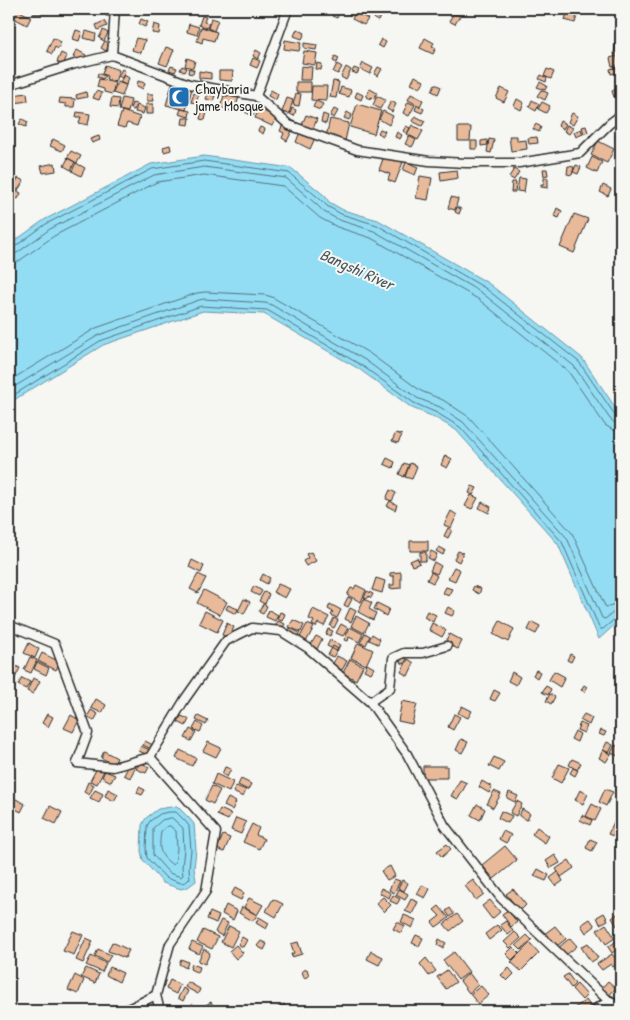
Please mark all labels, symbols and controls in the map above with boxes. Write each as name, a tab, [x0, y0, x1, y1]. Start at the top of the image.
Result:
place label: Chaybaria jame Mosque	[193, 78, 264, 116]
mosque icon: Chaybaria jame Mosque	[167, 85, 191, 109]
water label: Bangshi River	[317, 243, 399, 296]

